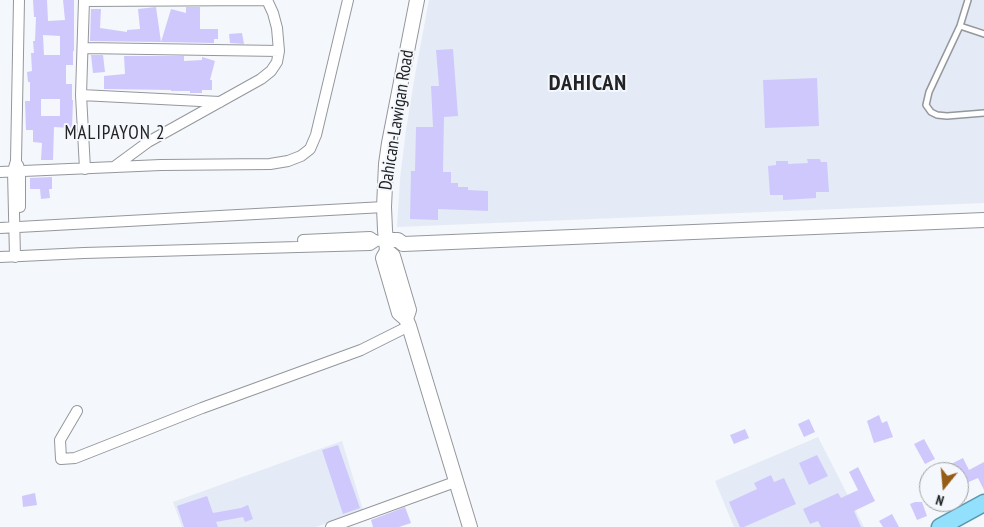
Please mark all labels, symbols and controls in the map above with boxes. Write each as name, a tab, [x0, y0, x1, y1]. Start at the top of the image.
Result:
street label: Dahican-Lawigan Road	[375, 48, 419, 192]
district label: DAHICAN	[548, 71, 628, 97]
district label: MALIPAYON 2	[63, 123, 167, 145]
north arrow	[919, 462, 969, 512]
text: N	[934, 491, 946, 510]

